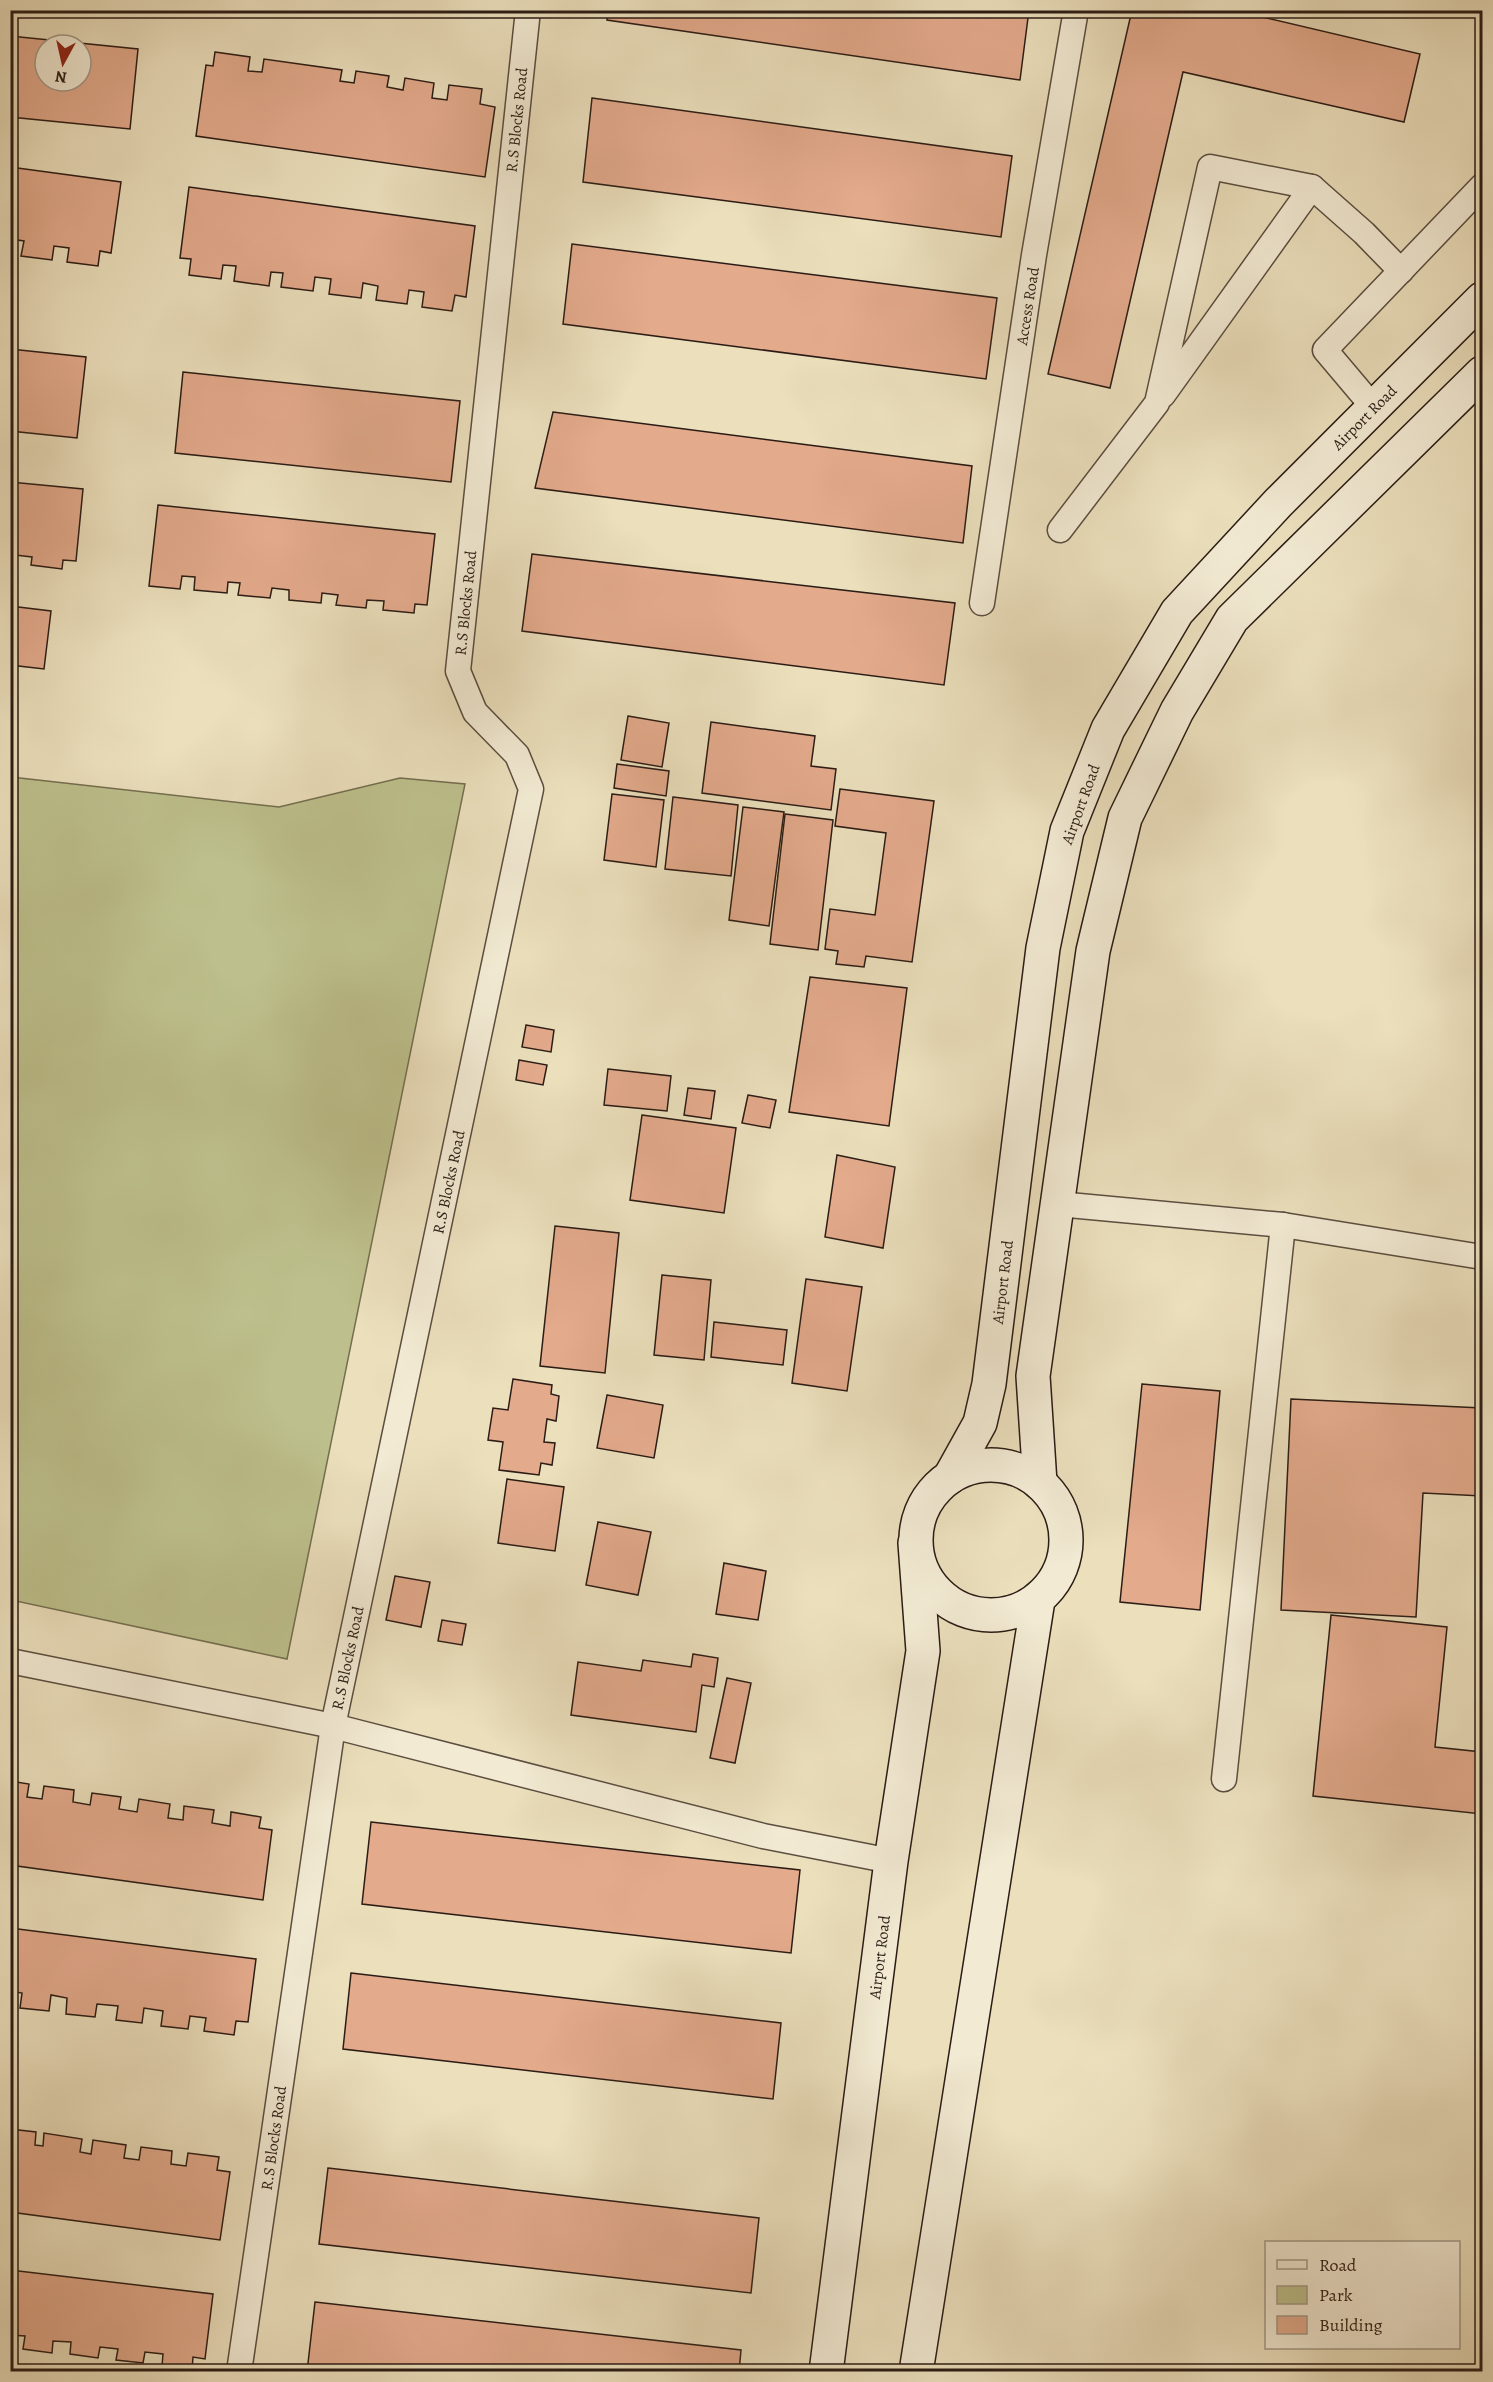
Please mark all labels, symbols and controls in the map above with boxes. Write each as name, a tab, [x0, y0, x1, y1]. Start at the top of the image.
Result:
north arrow	[33, 33, 93, 93]
text: N	[53, 65, 68, 89]
street label: R.S Blocks Road	[501, 66, 533, 174]
street label: Access Road	[1011, 265, 1045, 348]
street label: Airport Road	[1327, 380, 1402, 456]
street label: R.S Blocks Road	[450, 549, 482, 657]
street label: Airport Road	[1056, 761, 1106, 848]
street label: R.S Blocks Road	[427, 1128, 471, 1236]
street label: Airport Road	[987, 1239, 1019, 1326]
street label: R.S Blocks Road	[326, 1604, 370, 1712]
street label: Airport Road	[864, 1914, 896, 2001]
street label: R.S Blocks Road	[256, 2084, 292, 2192]
legend	[1265, 2241, 1460, 2349]
text: Road	[1319, 2253, 1357, 2277]
text: Park	[1319, 2283, 1353, 2307]
text: Building	[1319, 2313, 1383, 2337]

